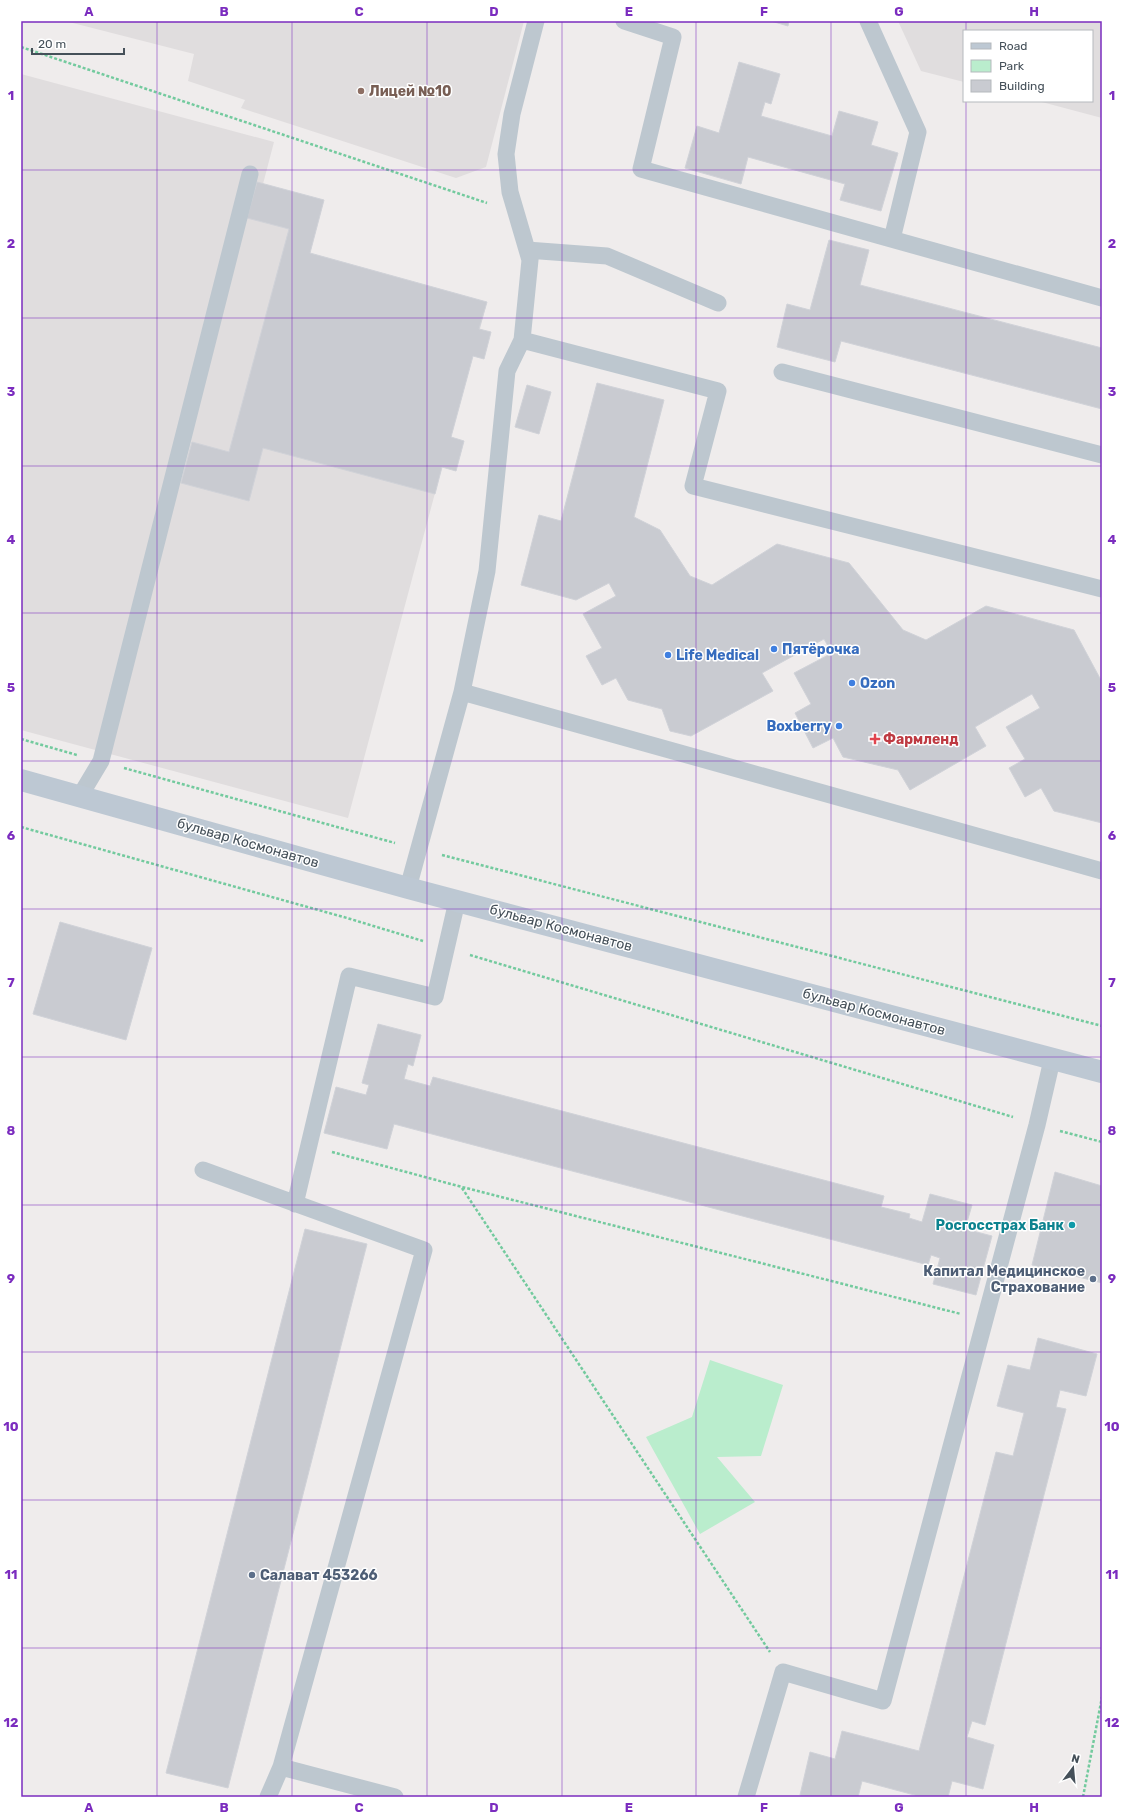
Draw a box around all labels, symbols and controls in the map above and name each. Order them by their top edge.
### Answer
text: A [84,4,94,19]
text: B [219,4,229,19]
text: C [354,4,364,19]
text: D [489,4,499,19]
text: E [625,4,633,19]
text: F [760,4,768,19]
text: G [894,4,904,19]
text: H [1029,4,1039,19]
scale bar [32,30,124,56]
legend [963,30,1093,102]
text: 20 m [38,37,66,51]
text: Road [999,39,1027,53]
text: Park [999,59,1025,73]
text: Building [999,79,1045,93]
place label: Лицей №10 [369,83,452,100]
marker: Лицей №10 [356,86,366,96]
text: 1 [8,88,14,103]
text: 1 [1109,88,1115,103]
text: 2 [7,236,15,251]
text: 2 [1108,236,1116,251]
text: 3 [7,384,16,399]
text: 3 [1108,384,1117,399]
text: 4 [7,532,16,547]
text: 4 [1108,532,1117,547]
place label: Пятёрочка [782,641,859,658]
marker: Пятёрочка [769,644,779,654]
place label: Life Medical [676,647,759,664]
marker: Life Medical [663,650,673,660]
place label: Ozon [860,675,895,692]
marker: Ozon [847,678,857,688]
text: 5 [7,680,15,695]
text: 5 [1108,680,1116,695]
place label: Boxberry [766,718,832,735]
marker: Boxberry [834,721,844,731]
place label: Фармленд [883,731,958,748]
marker: Фармленд [870,734,880,744]
street label: бульвар Космонавтов [175,815,321,871]
text: 6 [7,828,16,843]
text: 6 [1108,828,1117,843]
street label: бульвар Космонавтов [488,901,634,955]
text: 7 [7,975,15,990]
text: 7 [1108,975,1116,990]
street label: бульвар Космонавтов [801,985,947,1039]
text: 8 [7,1123,16,1138]
text: 8 [1108,1123,1117,1138]
place label: Росгосстрах Банк [935,1217,1065,1234]
marker: Росгосстрах Банк [1067,1220,1077,1230]
place label: Капитал Медицинское Страхование [923,1263,1085,1296]
text: 9 [7,1271,15,1286]
text: 9 [1108,1271,1116,1286]
marker: Капитал Медицинское Страхование [1088,1274,1098,1284]
text: 10 [3,1419,19,1434]
text: 10 [1104,1419,1120,1434]
text: 11 [5,1567,17,1582]
place label: Салават 453266 [260,1567,378,1584]
text: 11 [1106,1567,1118,1582]
marker: Салават 453266 [247,1570,257,1580]
text: 12 [4,1715,18,1730]
text: 12 [1105,1715,1119,1730]
north arrow [1053,1748,1093,1788]
text: N [1070,1752,1081,1766]
text: A [84,1800,94,1815]
text: B [219,1800,229,1815]
text: C [354,1800,364,1815]
text: D [489,1800,499,1815]
text: E [625,1800,633,1815]
text: F [760,1800,768,1815]
text: G [894,1800,904,1815]
text: H [1029,1800,1039,1815]

